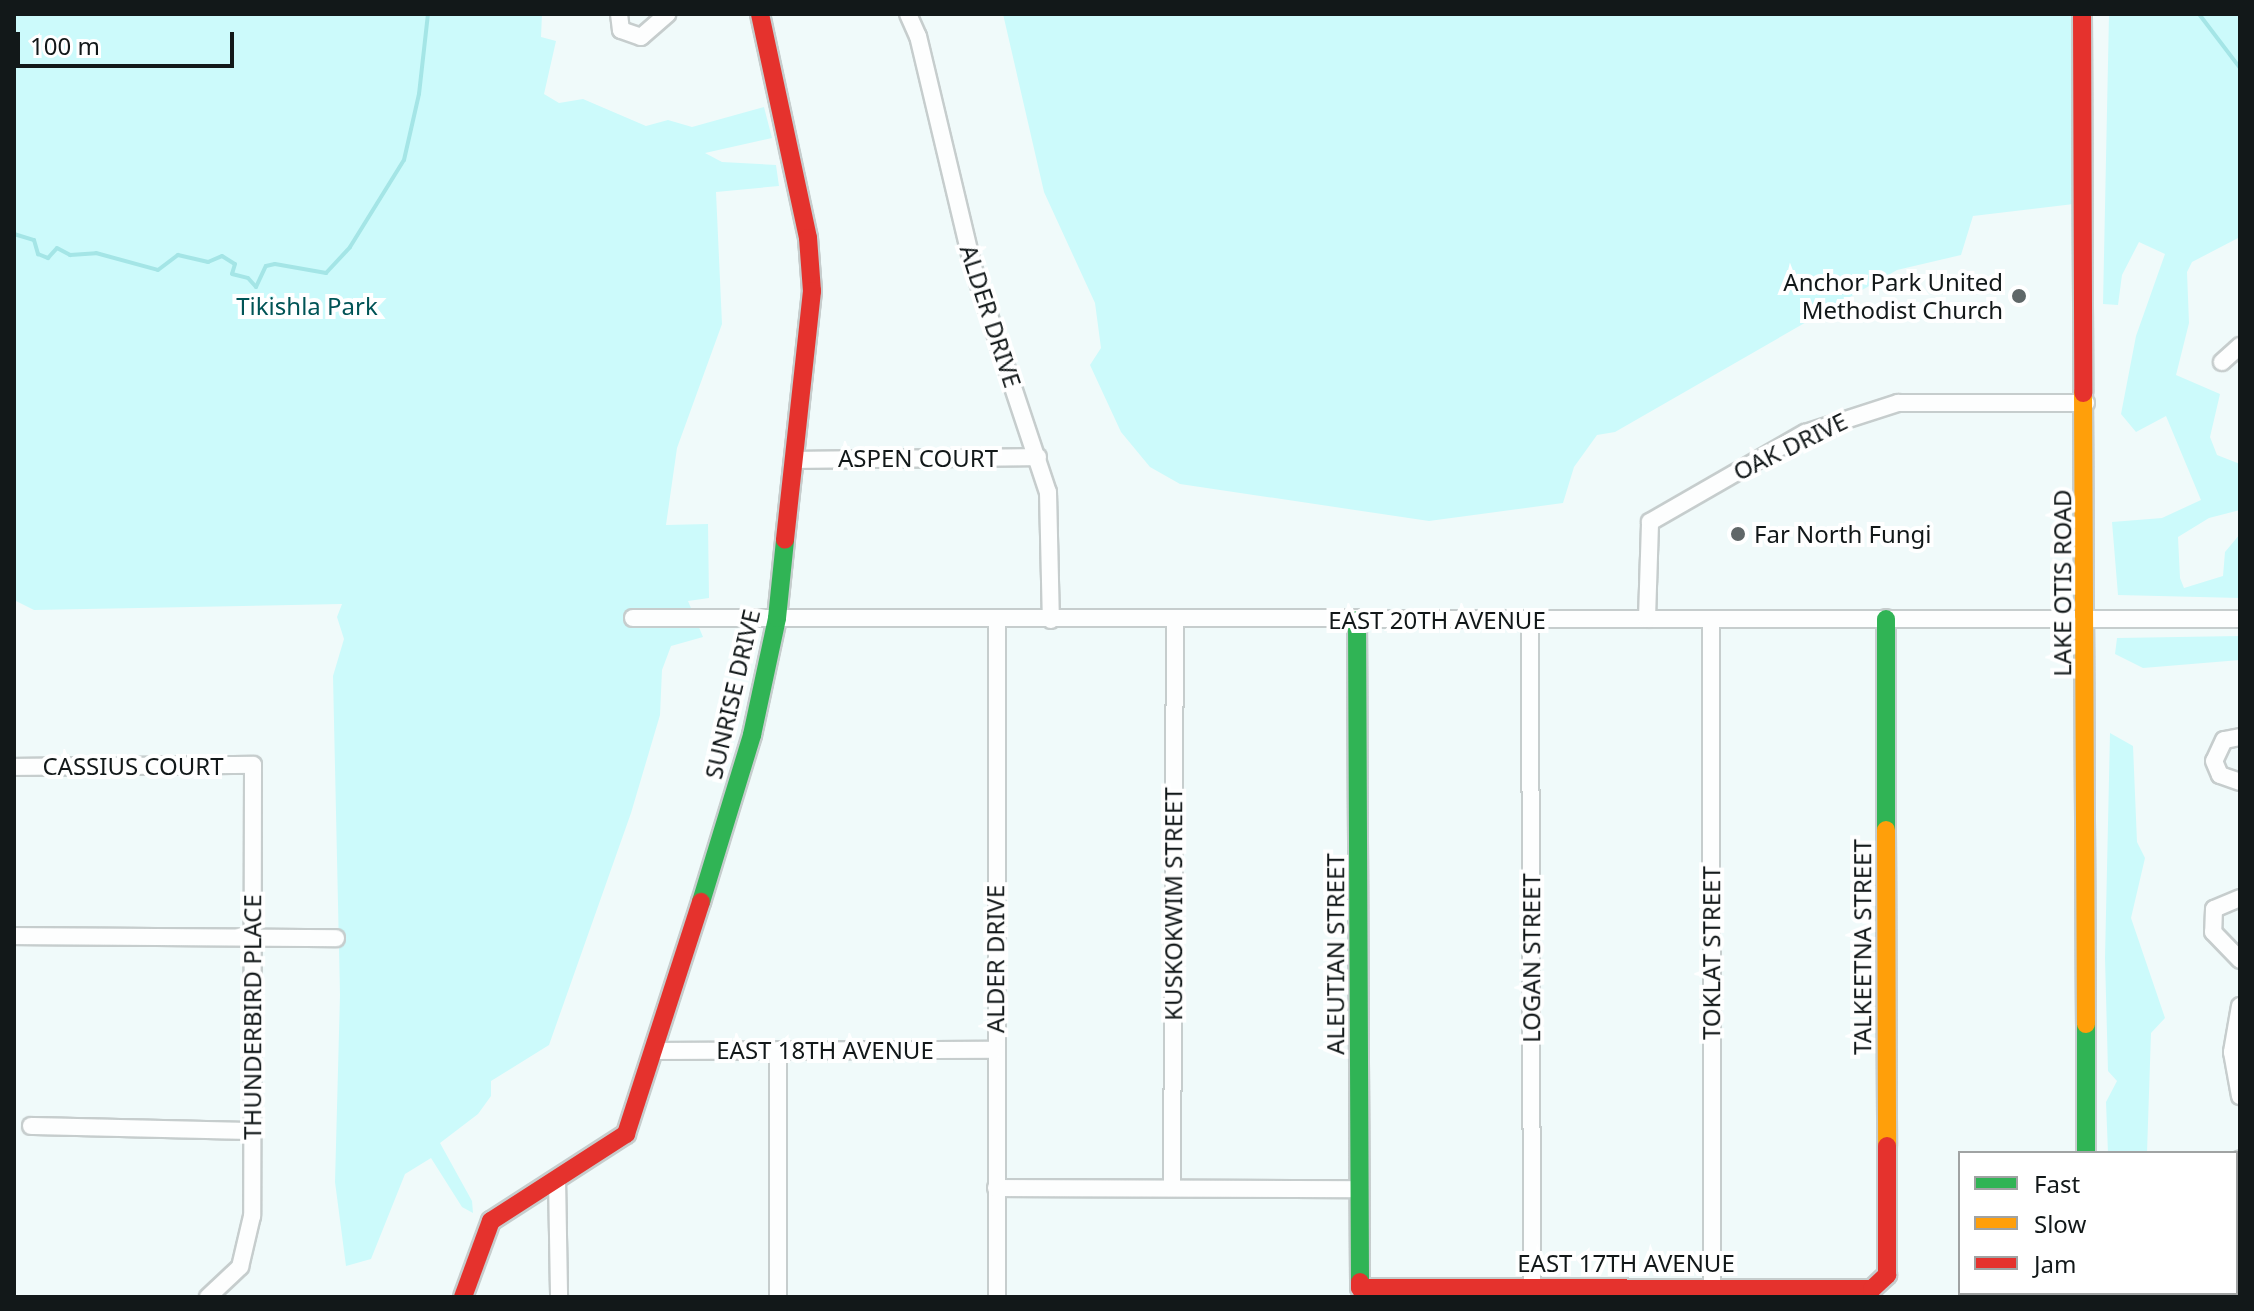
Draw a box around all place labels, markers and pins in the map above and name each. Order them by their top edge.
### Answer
place label: Anchor Park United Methodist Church [1783,268,2003,324]
marker: Anchor Park United Methodist Church [2010,287,2028,305]
place label: Far North Fungi [1754,520,1932,548]
marker: Far North Fungi [1729,525,1747,543]

